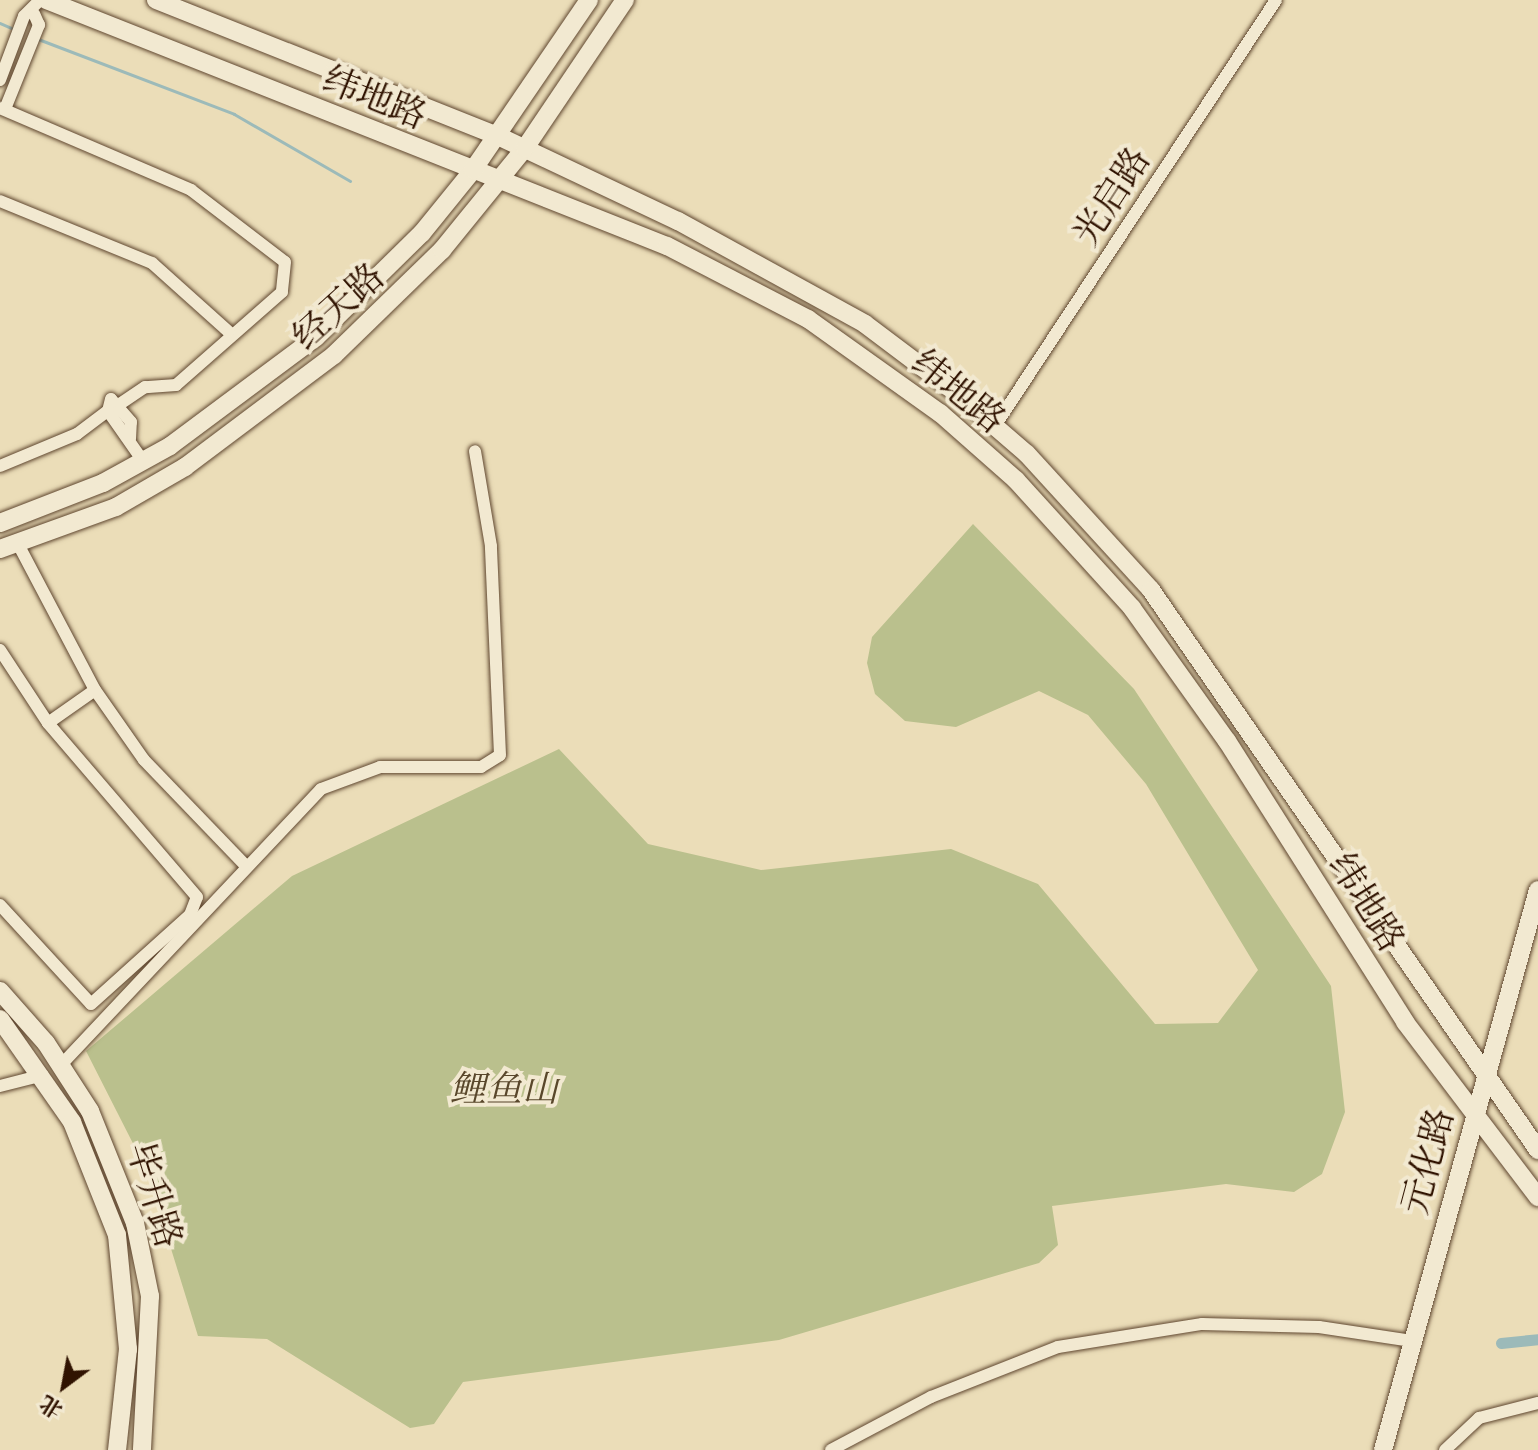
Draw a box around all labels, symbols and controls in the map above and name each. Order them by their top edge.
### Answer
street label: 纬地路 [317,57,433,137]
street label: 光启路 [1063,139,1159,253]
street label: 经天路 [283,254,393,358]
street label: 纬地路 [903,340,1015,442]
street label: 纬地路 [1320,845,1414,959]
park label: 鲤鱼山 [450,1067,558,1111]
street label: 元化路 [1392,1103,1462,1219]
street label: 毕升路 [119,1137,191,1253]
north arrow [24,1346,104,1426]
text: 北 [34,1389,68,1425]

